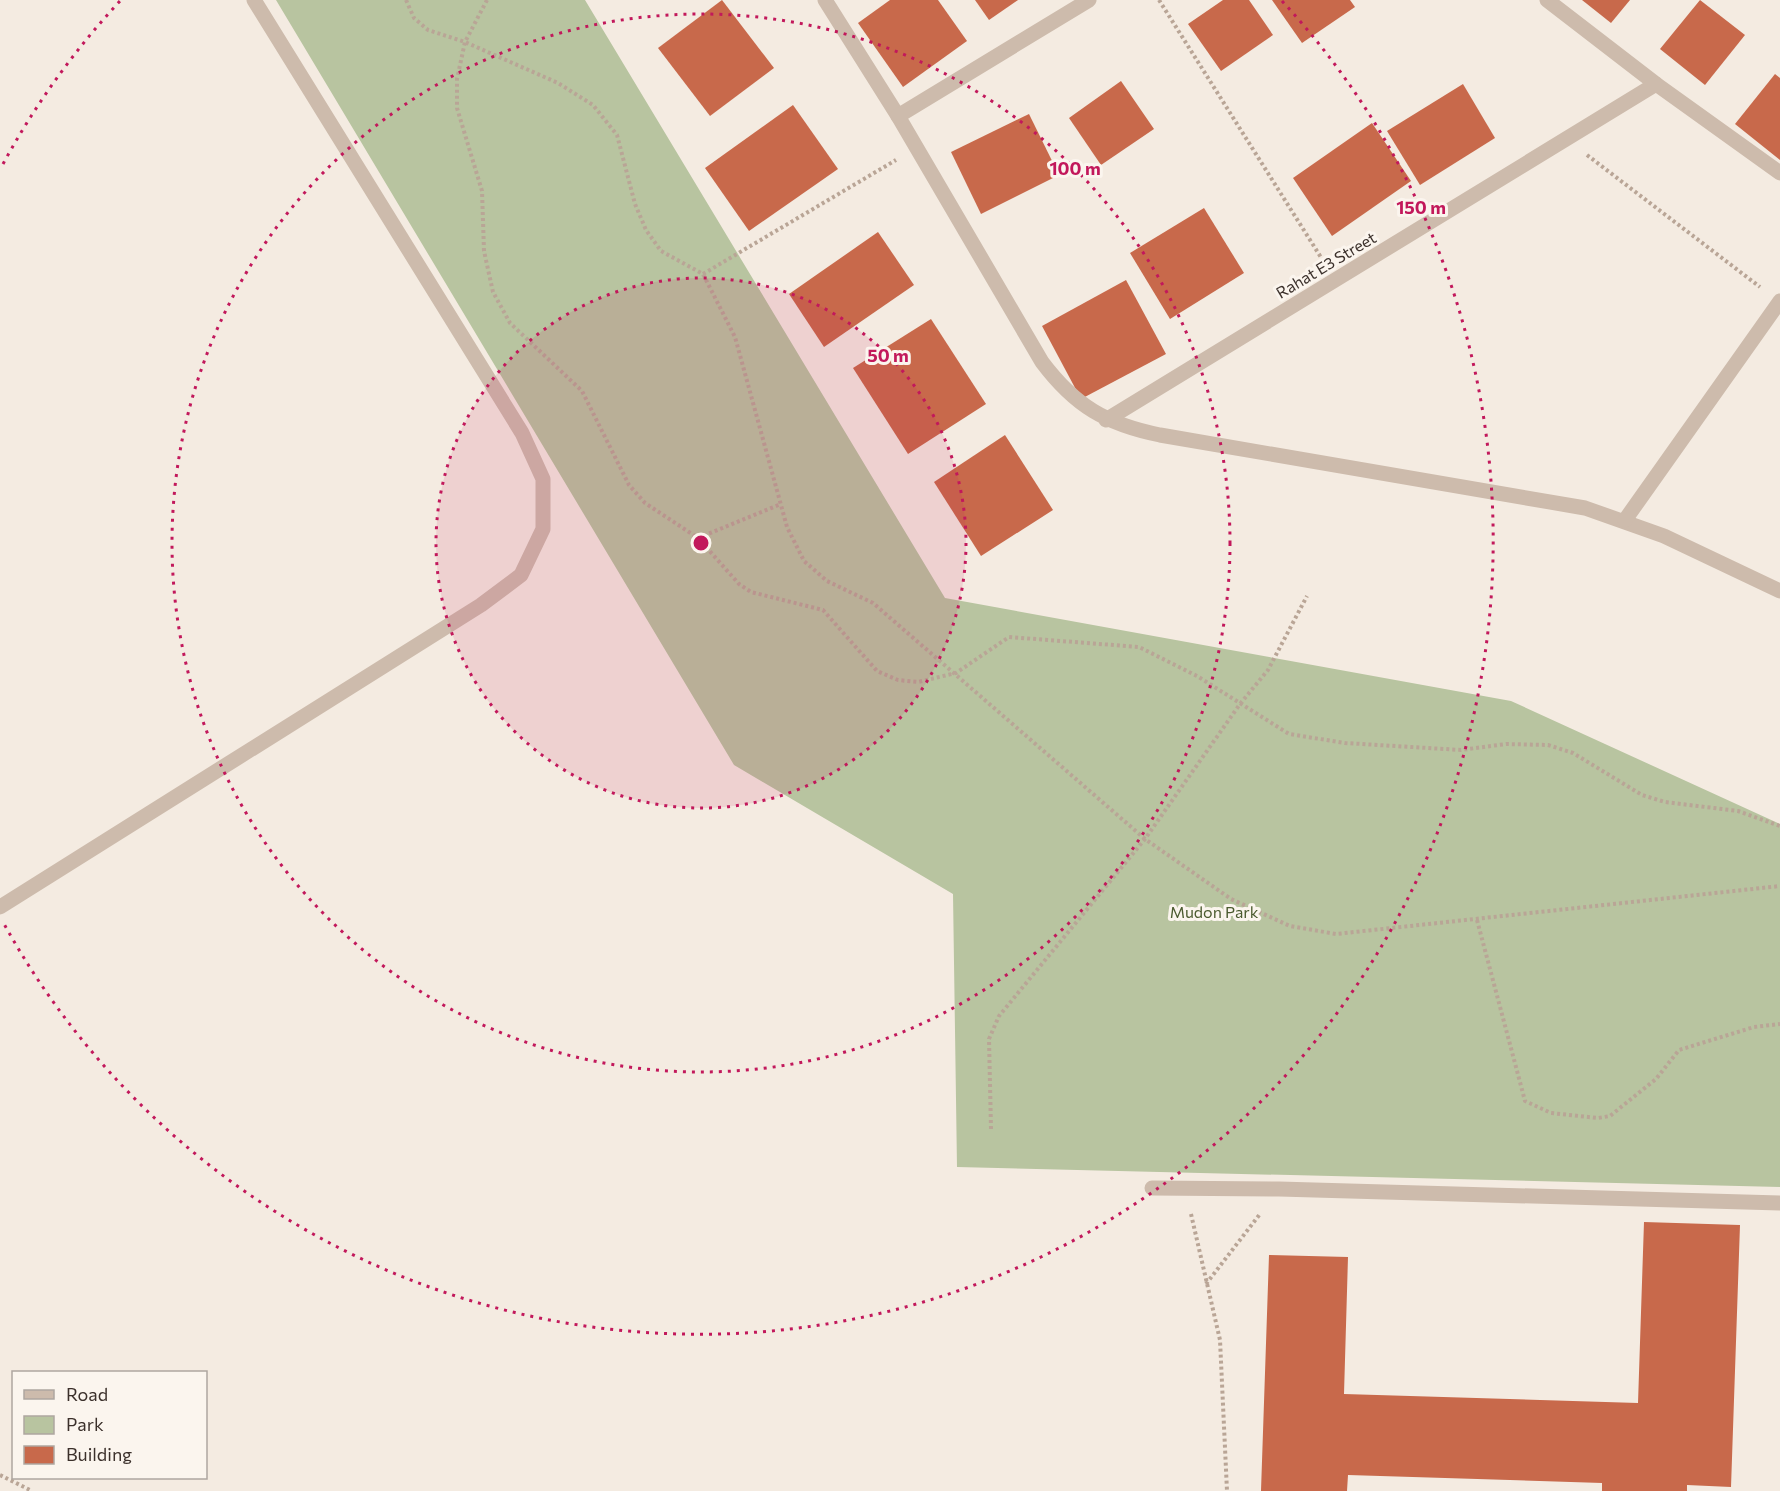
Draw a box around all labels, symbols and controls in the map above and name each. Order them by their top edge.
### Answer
text: 100 m [1049,157,1101,179]
text: 150 m [1396,196,1446,218]
street label: Rahat E3 Street [1272,227,1379,302]
text: 50 m [867,344,909,366]
centre of rings [691,533,711,553]
park label: Mudon Park [1170,902,1259,921]
legend [12,1371,207,1479]
text: Road [66,1383,108,1405]
text: Park [66,1413,104,1435]
text: Building [66,1443,132,1465]

